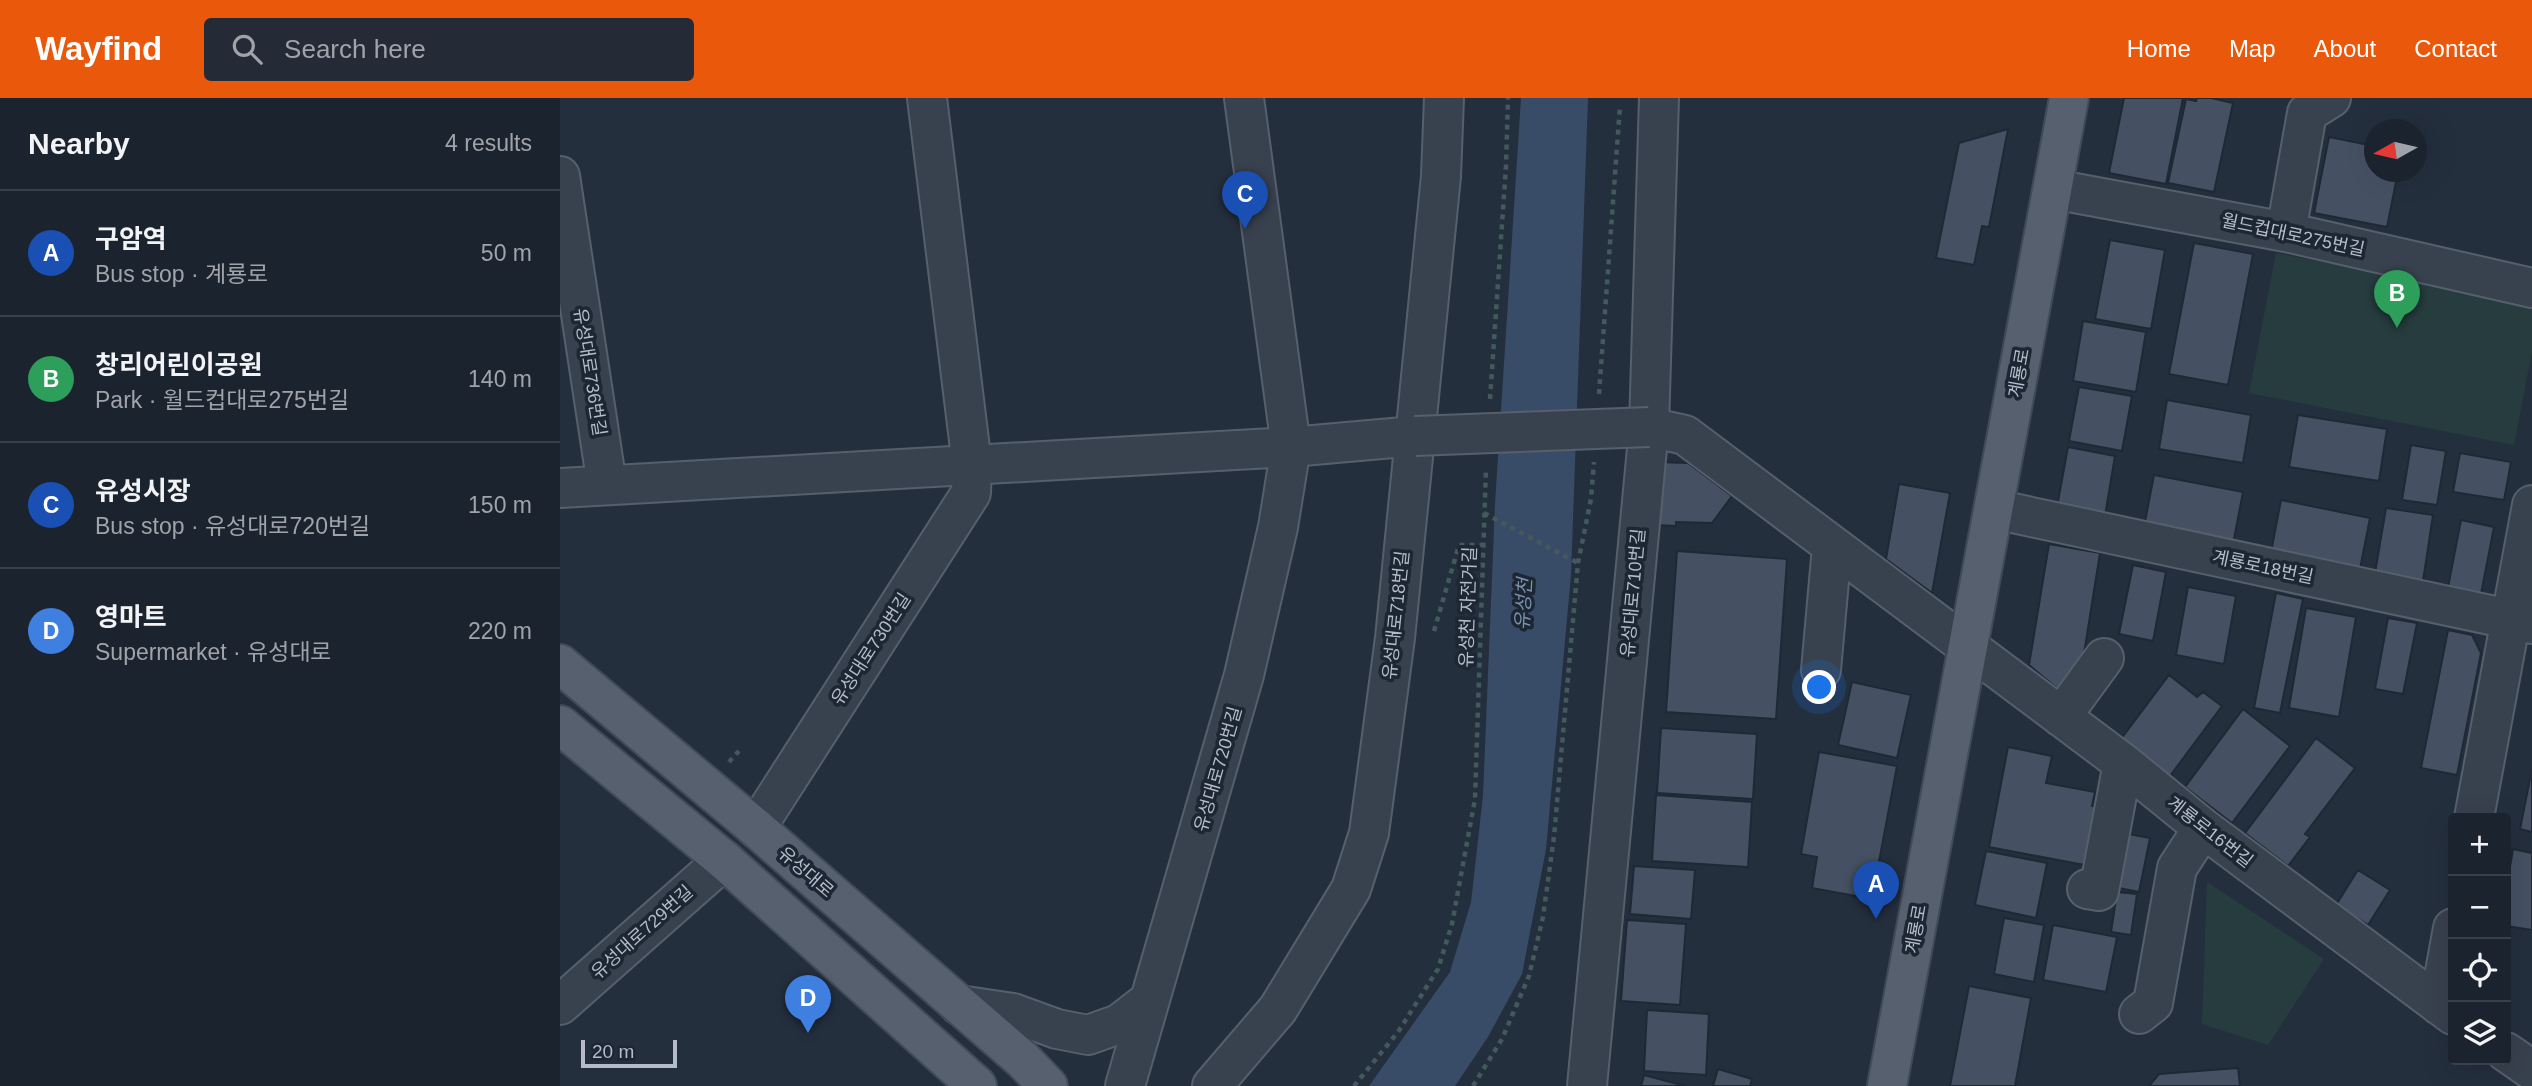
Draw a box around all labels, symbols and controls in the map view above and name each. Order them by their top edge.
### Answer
search box [204,18,694,81]
text: Wayfind [35,30,162,67]
icon: search [228,30,266,68]
text: Search here [284,34,426,64]
text: Home [2127,35,2191,62]
text: Map [2229,35,2276,62]
text: About [2314,35,2376,62]
text: Contact [2414,35,2497,62]
north arrow [2364,119,2427,182]
text: Nearby [28,127,130,160]
text: 4 results [445,130,532,156]
pin: C [1222,171,1268,229]
street label: 월드컵대로275번길 [2220,210,2366,260]
text: 구암역 [95,224,167,254]
text: A [43,240,59,266]
text: 50 m [481,240,532,266]
text: Bus stop · 계룡로 [95,261,268,287]
pin: B [2374,270,2420,328]
street label: 유성대로736번길 [570,307,610,437]
street label: 계룡로 [2005,347,2033,399]
text: 창리어린이공원 [95,350,262,380]
text: B [43,366,59,392]
text: 140 m [468,366,532,392]
text: Park · 월드컵대로275번길 [95,387,349,413]
text: 유성시장 [95,476,191,506]
text: C [43,492,59,518]
text: 150 m [468,492,532,518]
text: Bus stop · 유성대로720번길 [95,513,370,539]
street label: 유성대로710번길 [1617,528,1649,658]
street label: 유성천 자전거길 [1456,546,1480,668]
street label: 계룡로18번길 [2211,547,2315,587]
street label: 유성대로718번길 [1379,550,1413,680]
water label: 유성천 [1512,576,1535,631]
street label: 유성대로730번길 [827,589,915,709]
text: 영마트 [95,602,167,632]
text: D [43,618,59,644]
text: 220 m [468,618,532,644]
text: Supermarket · 유성대로 [95,639,332,665]
your location [1802,670,1836,704]
street label: 유성대로720번길 [1191,704,1245,834]
street label: 계룡로16번길 [2163,792,2257,872]
map controls [2448,813,2511,1065]
button: + [2448,813,2511,876]
street label: 유성대로 [774,843,838,901]
pin: A [1853,861,1899,919]
button: − [2448,876,2511,939]
street label: 유성대로729번길 [587,881,697,983]
street label: 계룡로 [1902,903,1930,955]
button: locate [2448,939,2511,1002]
pin: D [785,975,831,1033]
button: layers [2448,1002,2511,1065]
scale bar [581,1037,677,1069]
text: 20 m [592,1041,634,1062]

